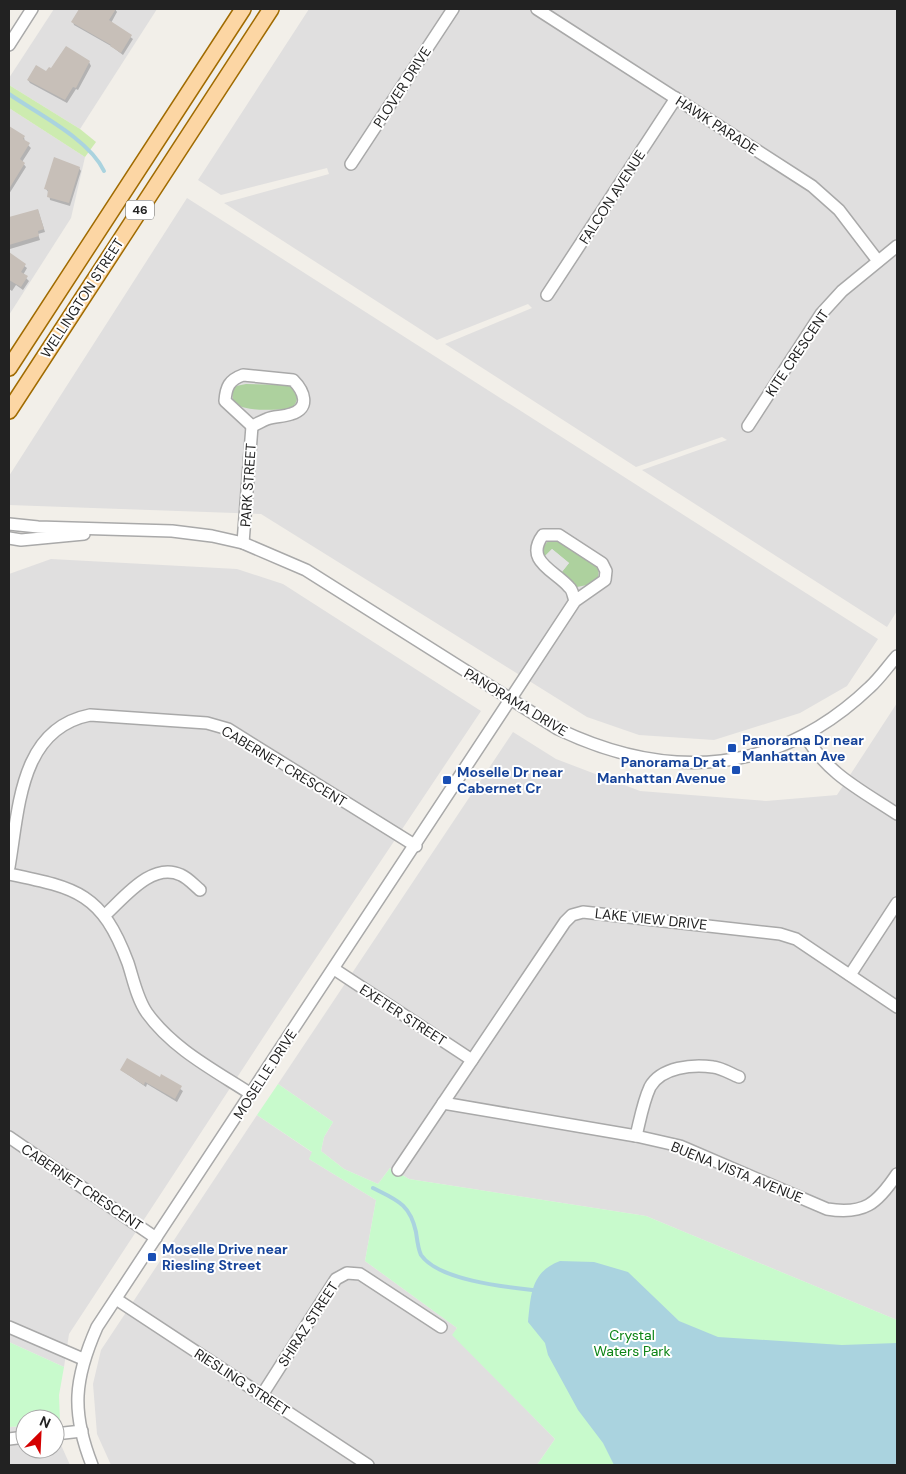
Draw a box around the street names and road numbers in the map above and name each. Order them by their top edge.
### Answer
street label: PLOVER DRIVE [369,43,435,131]
street label: HAWK PARADE [672,92,762,158]
street label: FALCON AVENUE [575,147,649,247]
road number: 46 [126,200,154,220]
street label: WELLINGTON STREET [37,235,128,361]
street label: KITE CRESCENT [761,306,833,400]
street label: PARK STREET [236,442,260,528]
street label: PANORAMA DRIVE [461,664,571,740]
street label: CABERNET CRESCENT [218,722,350,811]
street label: LAKE VIEW DRIVE [594,904,708,934]
street label: EXETER STREET [356,980,450,1050]
street label: MOSELLE DRIVE [229,1026,301,1122]
street label: BUENA VISTA AVENUE [669,1137,806,1207]
street label: CABERNET CRESCENT [18,1140,146,1234]
street label: SHIRAZ STREET [274,1278,342,1370]
street label: RIESLING STREET [191,1344,293,1420]

